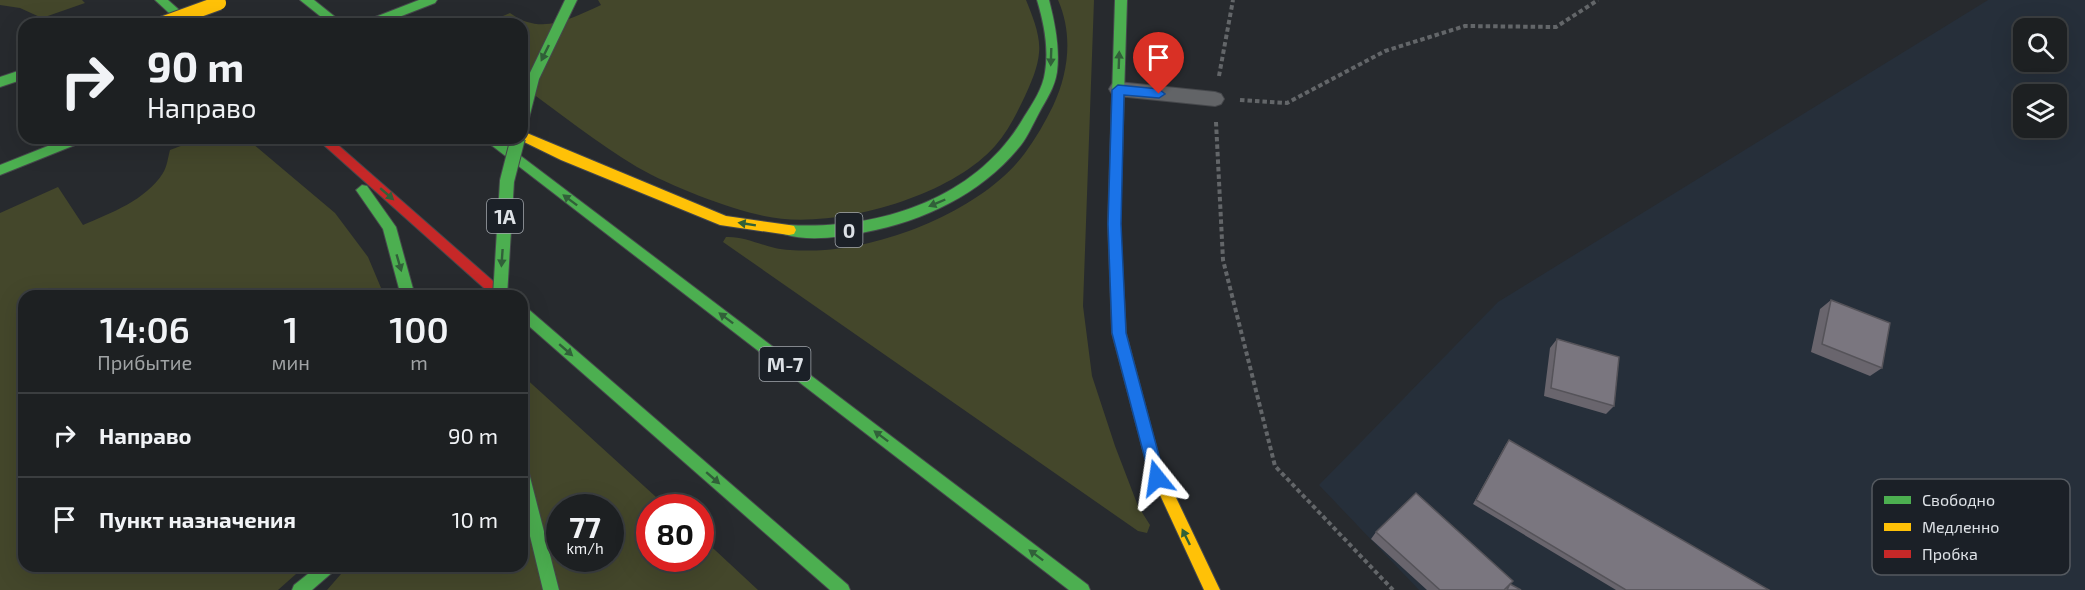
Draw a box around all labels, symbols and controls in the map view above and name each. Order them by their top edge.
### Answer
map controls [2013,18,2067,138]
button: search [2013,18,2067,72]
pin [1133,32,1184,94]
text: 90 m [147,40,244,90]
icon: arrive [1142,41,1175,74]
icon: right [48,42,126,120]
one-way arrow [541,44,550,61]
one-way arrow [1047,47,1056,66]
one-way arrow [1114,51,1124,70]
button: layers [2013,84,2067,138]
text: Направо [147,91,256,123]
one-way arrow [379,188,395,201]
one-way arrow [563,195,578,207]
one-way arrow [927,198,945,208]
road number: 1A [487,199,523,233]
road number: 0 [836,213,862,247]
one-way arrow [737,220,756,229]
one-way arrow [497,249,507,268]
one-way arrow [395,254,404,272]
text: 14:06 [100,307,190,350]
text: 1 [283,307,298,350]
text: 100 [389,307,449,350]
one-way arrow [718,313,733,325]
one-way arrow [558,343,573,356]
road number: М-7 [760,347,810,381]
text: Прибытие [97,350,192,374]
text: мин [272,350,310,374]
text: m [410,350,428,374]
icon: right [48,419,81,452]
text: Направо [99,422,192,448]
text: 90 m [448,422,498,448]
one-way arrow [873,431,888,443]
position arrow [1125,446,1189,510]
one-way arrow [705,471,720,484]
legend [1872,479,2070,575]
text: Свободно [1922,490,1995,509]
speed limit sign: 80 [636,494,714,572]
icon: arrive [48,503,81,536]
text: Пункт назначения [99,506,296,532]
text: 10 m [452,506,498,532]
text: 77 [569,508,601,544]
text: Медленно [1922,517,1999,536]
one-way arrow [1181,529,1191,546]
text: km/h [566,539,604,557]
text: Пробка [1922,544,1978,563]
one-way arrow [1028,548,1044,561]

